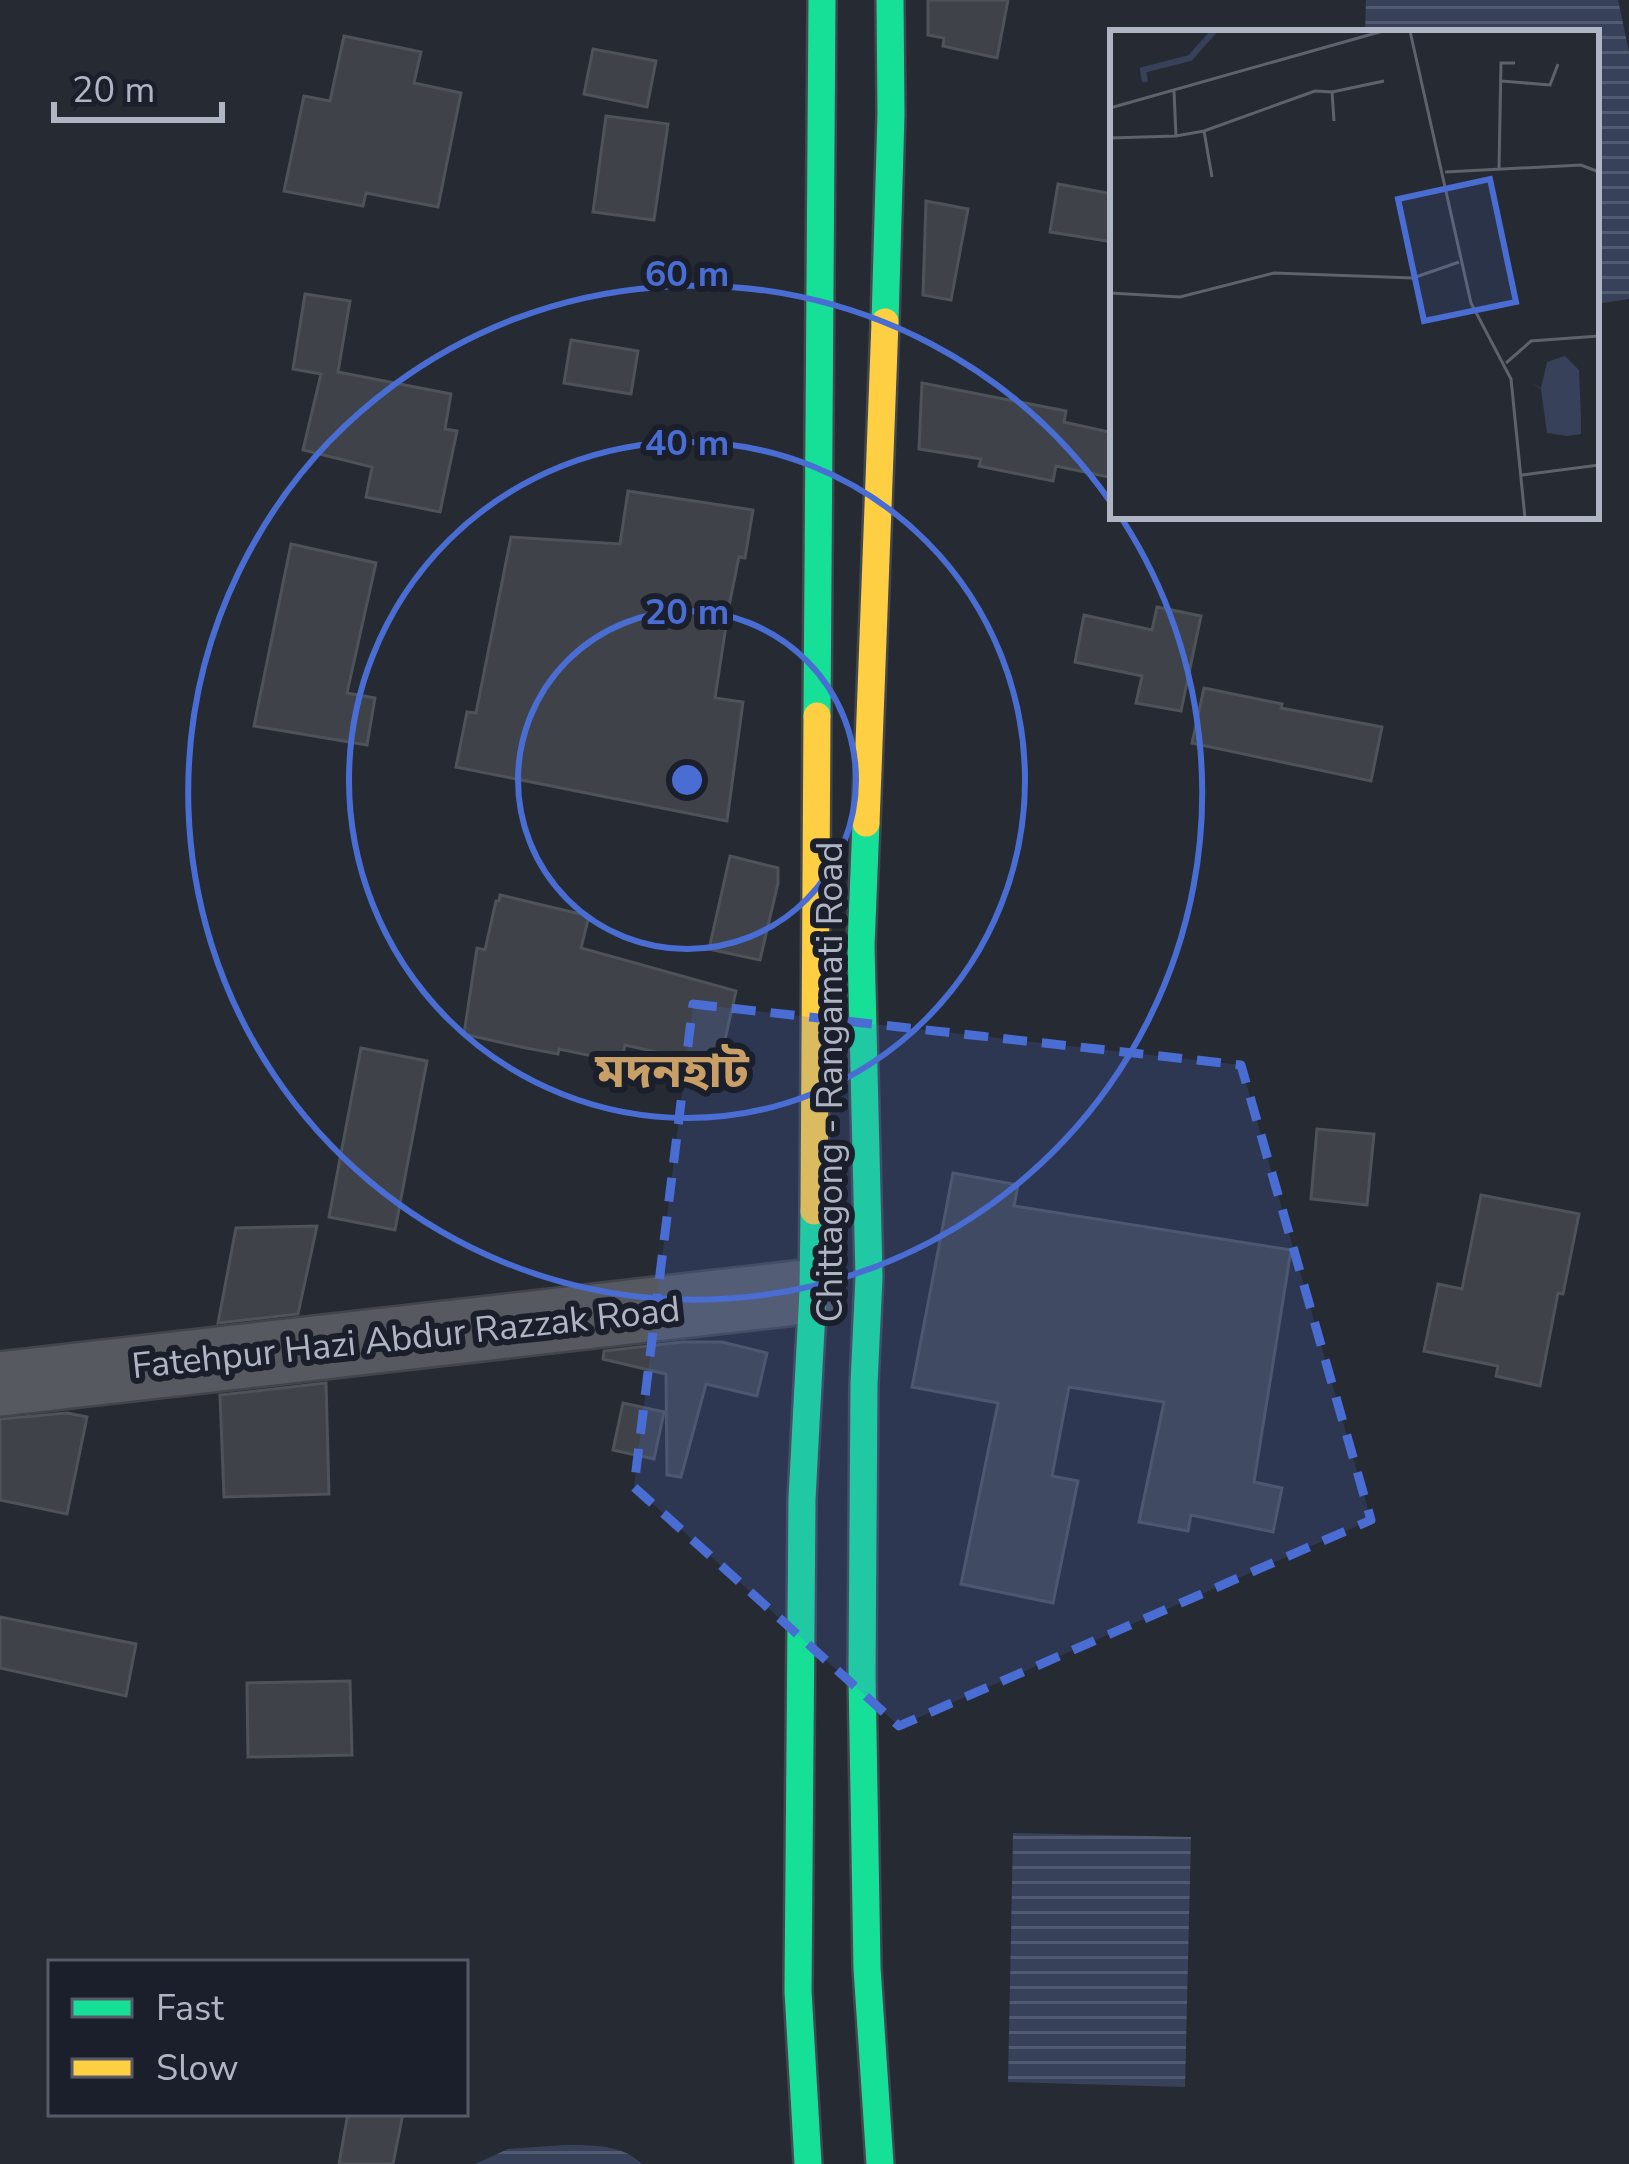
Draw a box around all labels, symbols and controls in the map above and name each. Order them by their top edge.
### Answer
inset map [1110,30,1599,519]
scale bar [54,48,222,122]
text: 20 m [72,66,155,115]
text: 60 m [645,250,729,299]
text: 40 m [645,419,729,468]
text: 20 m [645,588,729,637]
centre of rings [666,759,708,801]
street label: Chittagong - Rangamati Road [806,842,855,1322]
district label: মদনহাট [594,1038,750,1104]
street label: Fatehpur Hazi Abdur Razzak Road [129,1285,683,1391]
legend [48,1960,468,2116]
text: Fast [156,1984,224,2033]
text: Slow [156,2044,239,2093]

